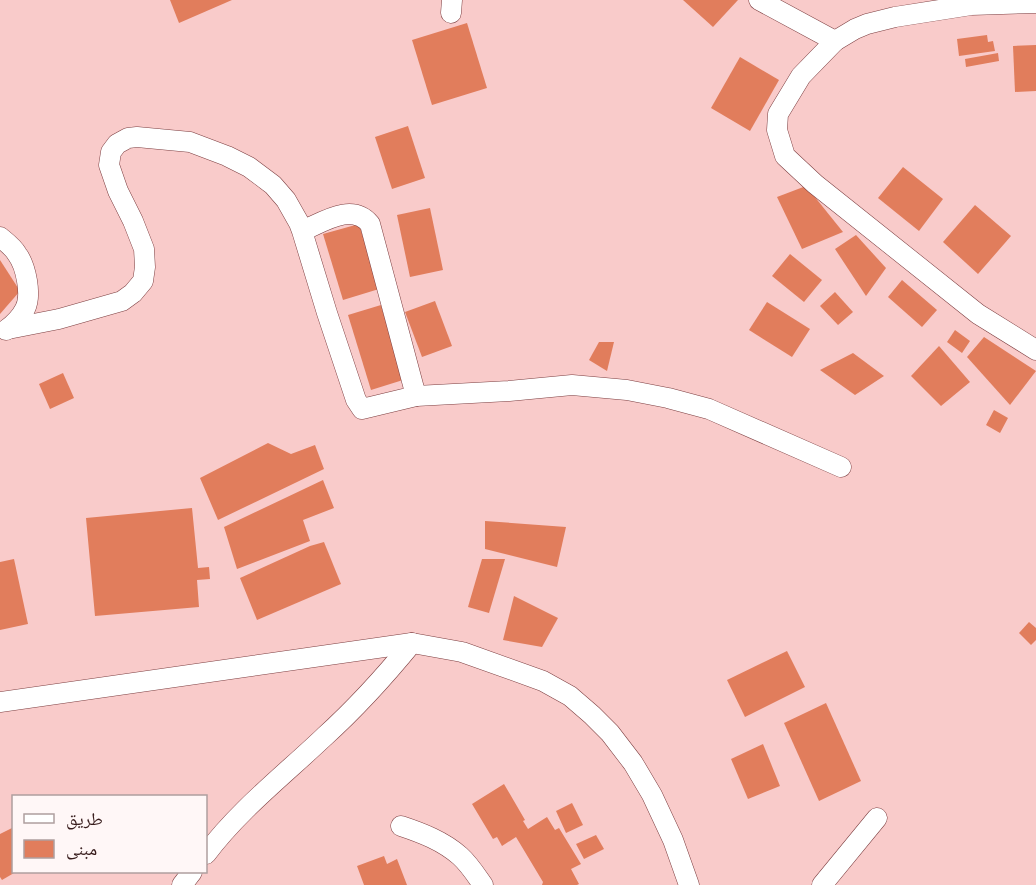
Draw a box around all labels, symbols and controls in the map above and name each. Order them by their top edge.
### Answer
legend [12,795,207,873]
text: طريق [66,808,103,830]
text: مبنى [66,838,97,860]

